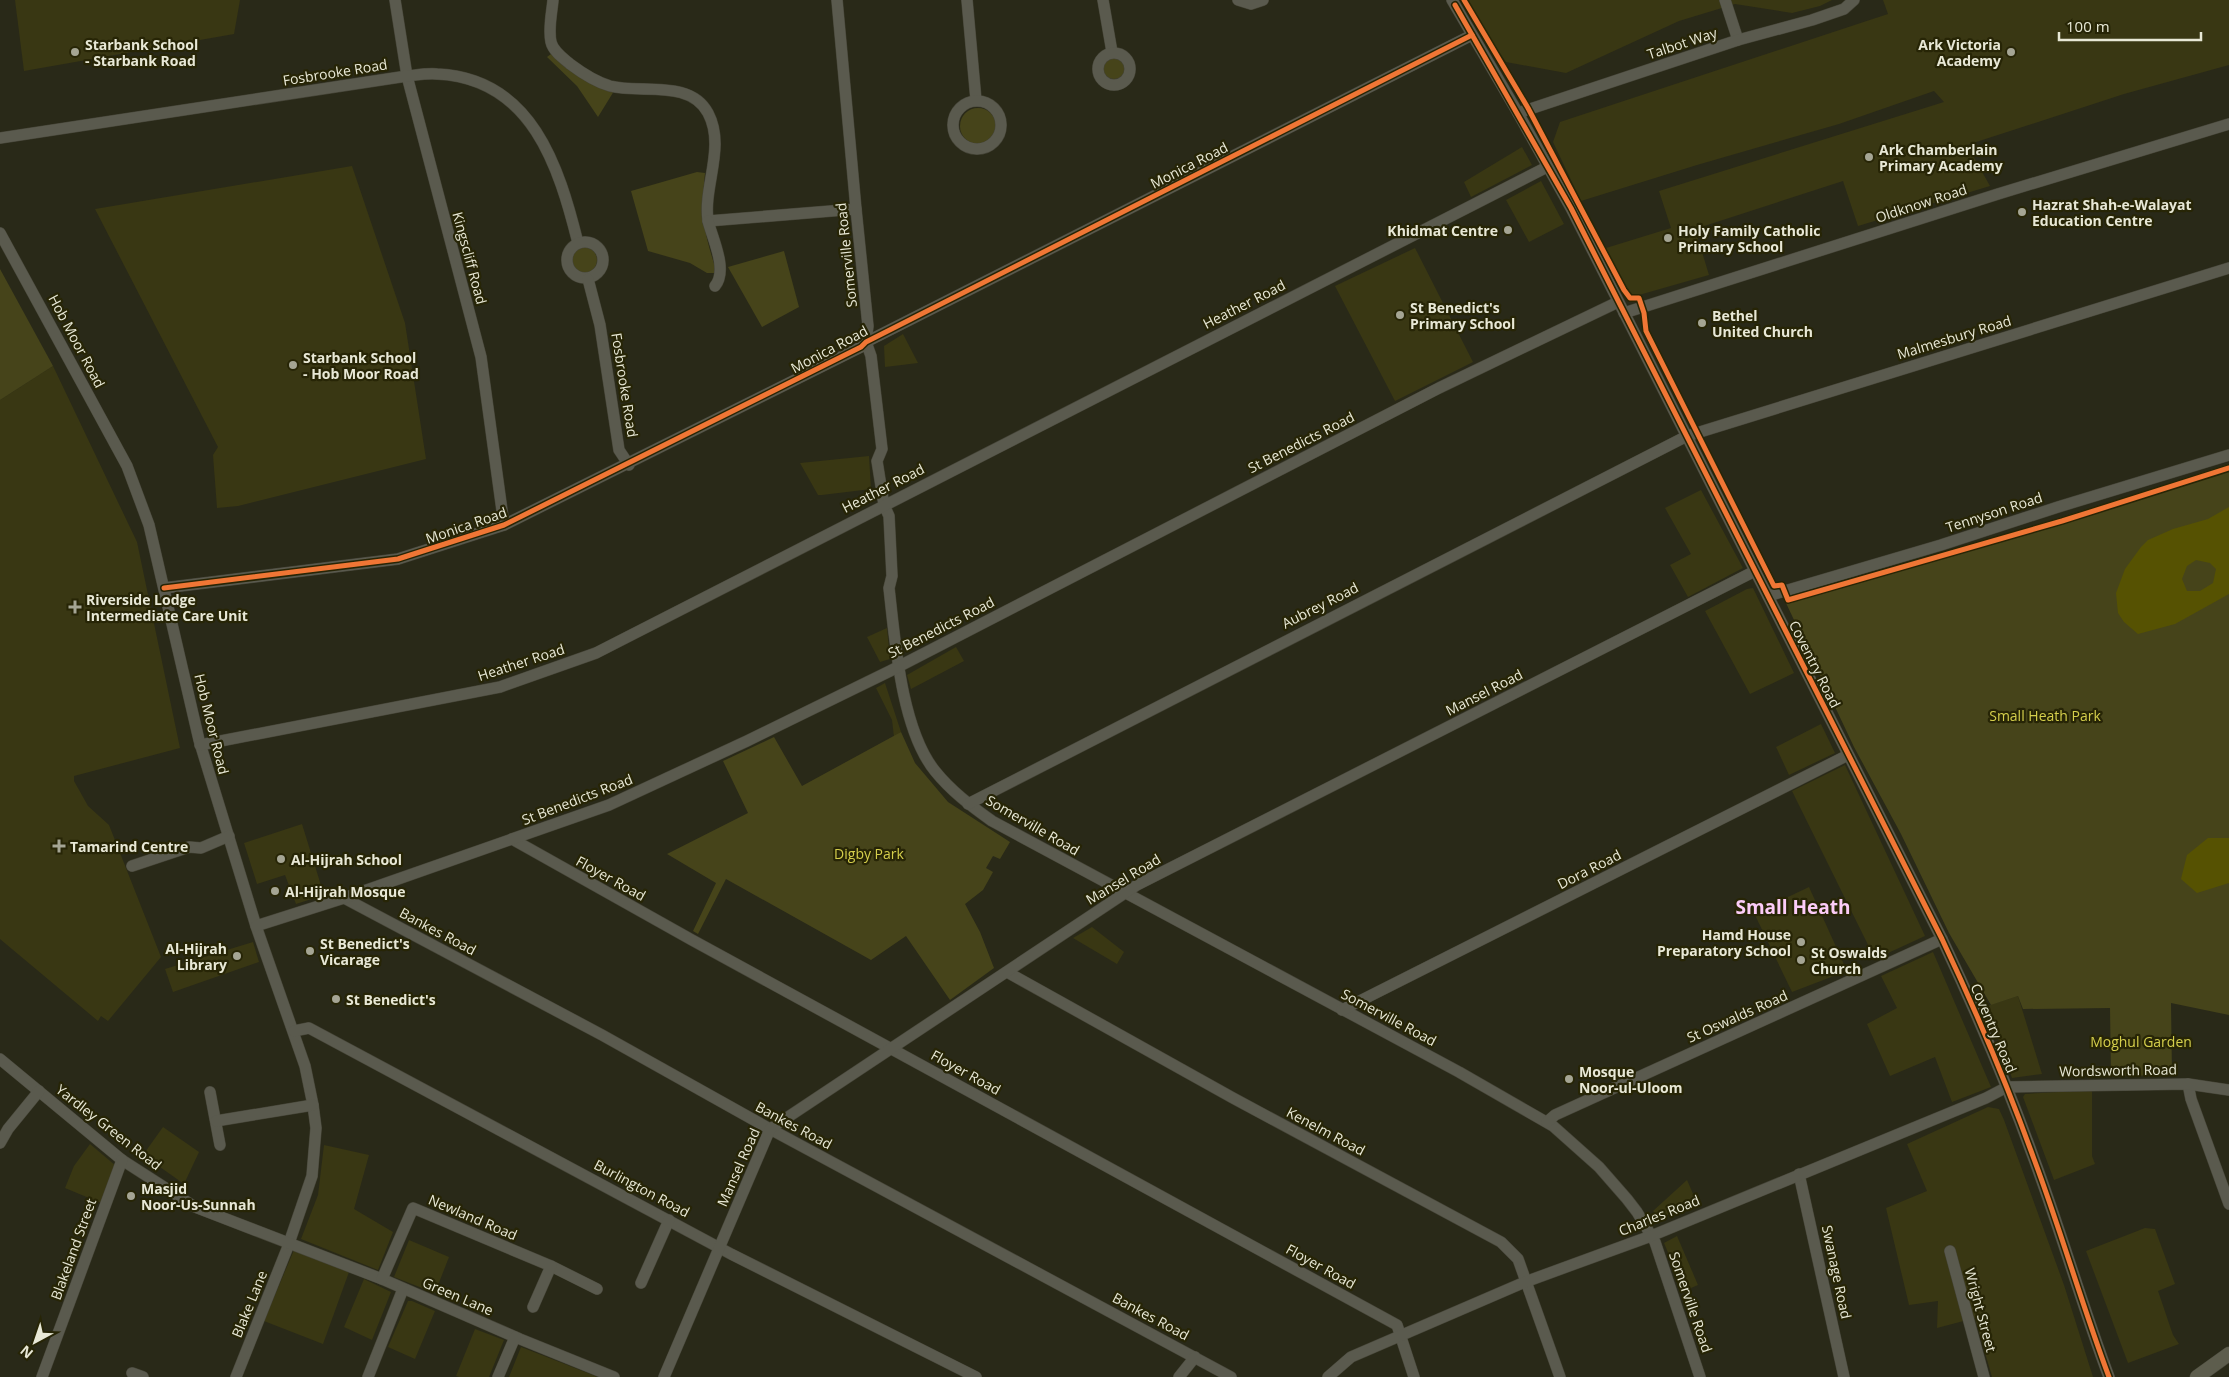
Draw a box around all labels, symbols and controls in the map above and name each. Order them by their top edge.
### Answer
scale bar [2059,10,2202,42]
text: 100 m [2066,16,2110,36]
street label: Talbot Way [1645,22,1720,63]
place label: Starbank School - Starbank Road [85,35,198,70]
place label: Ark Victoria Academy [1918,35,2001,70]
marker: Starbank School - Starbank Road [69,46,81,58]
marker: Ark Victoria Academy [2005,46,2017,58]
street label: Fosbrooke Road [281,54,389,90]
street label: Monica Road [1147,137,1231,193]
place label: Ark Chamberlain Primary Academy [1879,140,2003,175]
marker: Ark Chamberlain Primary Academy [1863,151,1875,163]
street label: Oldknow Road [1873,179,1969,227]
place label: Hazrat Shah-e-Walayat Education Centre [2032,195,2192,230]
street label: Somerville Road [831,202,861,308]
marker: Hazrat Shah-e-Walayat Education Centre [2016,206,2028,218]
street label: Kingscliff Road [449,210,491,306]
place label: Khidmat Centre [1387,221,1498,240]
place label: Holy Family Catholic Primary School [1678,221,1820,256]
marker: Khidmat Centre [1502,224,1514,236]
marker: Holy Family Catholic Primary School [1662,232,1674,244]
street label: Heather Road [1200,275,1288,333]
street label: Hob Moor Road [44,291,110,391]
place label: St Benedict's Primary School [1410,298,1515,333]
place label: Bethel United Church [1712,306,1813,341]
marker: St Benedict's Primary School [1394,309,1406,321]
street label: Malmesbury Road [1895,311,2013,363]
marker: Bethel United Church [1696,317,1708,329]
street label: Monica Road [787,321,871,377]
street label: Fosbrooke Road [607,331,643,439]
place label: Starbank School - Hob Moor Road [303,348,419,383]
marker: Starbank School - Hob Moor Road [287,359,299,371]
street label: St Benedicts Road [1244,407,1358,477]
street label: Heather Road [839,459,927,517]
street label: Tennyson Road [1943,487,2045,537]
street label: Monica Road [423,502,509,548]
street label: Aubrey Road [1278,578,1362,632]
place label: Riverside Lodge Intermediate Care Unit [86,590,248,625]
street label: St Benedicts Road [884,592,998,662]
marker: Riverside Lodge Intermediate Care Unit [68,600,82,614]
street label: Coventry Road [1785,617,1845,711]
street label: Heather Road [475,639,567,685]
street label: Mansel Road [1442,664,1526,720]
street label: Hob Moor Road [190,672,234,776]
park label: Small Heath Park [1989,706,2101,725]
street label: St Benedicts Road [519,769,635,829]
street label: Somerville Road [983,790,1083,860]
place label: Tamarind Centre [70,837,188,856]
marker: Tamarind Centre [52,839,66,853]
park label: Digby Park [834,844,905,863]
street label: Dora Road [1554,845,1624,893]
street label: Mansel Road [1082,849,1164,909]
place label: Al-Hijrah School [291,850,402,869]
street label: Floyer Road [573,851,649,905]
marker: Al-Hijrah School [275,853,287,865]
place label: Al-Hijrah Mosque [285,882,406,901]
marker: Al-Hijrah Mosque [269,885,281,897]
district label: Small Heath [1735,894,1851,920]
street label: Bankes Road [396,903,480,959]
place label: Hamd House Preparatory School [1657,925,1791,960]
place label: St Benedict's Vicarage [320,934,410,969]
marker: Hamd House Preparatory School [1795,936,1807,948]
place label: Al-Hijrah Library [165,939,227,974]
place label: St Oswalds Church [1811,943,1887,978]
marker: St Benedict's Vicarage [304,945,316,957]
marker: Al-Hijrah Library [231,950,243,962]
marker: St Oswalds Church [1795,954,1807,966]
street label: Coventry Road [1967,980,2021,1076]
street label: Somerville Road [1338,984,1440,1050]
street label: St Oswalds Road [1684,985,1790,1047]
place label: St Benedict's [346,990,436,1009]
marker: St Benedict's [330,993,342,1005]
park label: Moghul Garden [2090,1032,2192,1051]
street label: Floyer Road [928,1045,1004,1099]
street label: Wordsworth Road [2059,1059,2177,1081]
place label: Mosque Noor-ul-Uloom [1579,1062,1683,1097]
marker: Mosque Noor-ul-Uloom [1563,1073,1575,1085]
street label: Yardley Green Road [52,1080,166,1174]
street label: Bankes Road [752,1097,836,1153]
street label: Kenelm Road [1283,1102,1369,1160]
street label: Mansel Road [712,1125,764,1209]
street label: Burlington Road [591,1155,693,1221]
place label: Masjid Noor-Us-Sunnah [141,1179,256,1214]
marker: Masjid Noor-Us-Sunnah [125,1190,137,1202]
street label: Newland Road [426,1190,520,1244]
street label: Charles Road [1616,1190,1702,1240]
street label: Blakeland Street [46,1196,100,1302]
street label: Swanage Road [1818,1223,1856,1321]
street label: Floyer Road [1283,1239,1359,1293]
street label: Somerville Road [1665,1249,1717,1355]
street label: Wright Street [1961,1266,2001,1354]
street label: Blake Lane [227,1268,271,1340]
street label: Green Lane [420,1273,497,1320]
street label: Bankes Road [1109,1288,1193,1344]
north arrow [10,1317,60,1367]
text: N [16,1341,37,1363]

